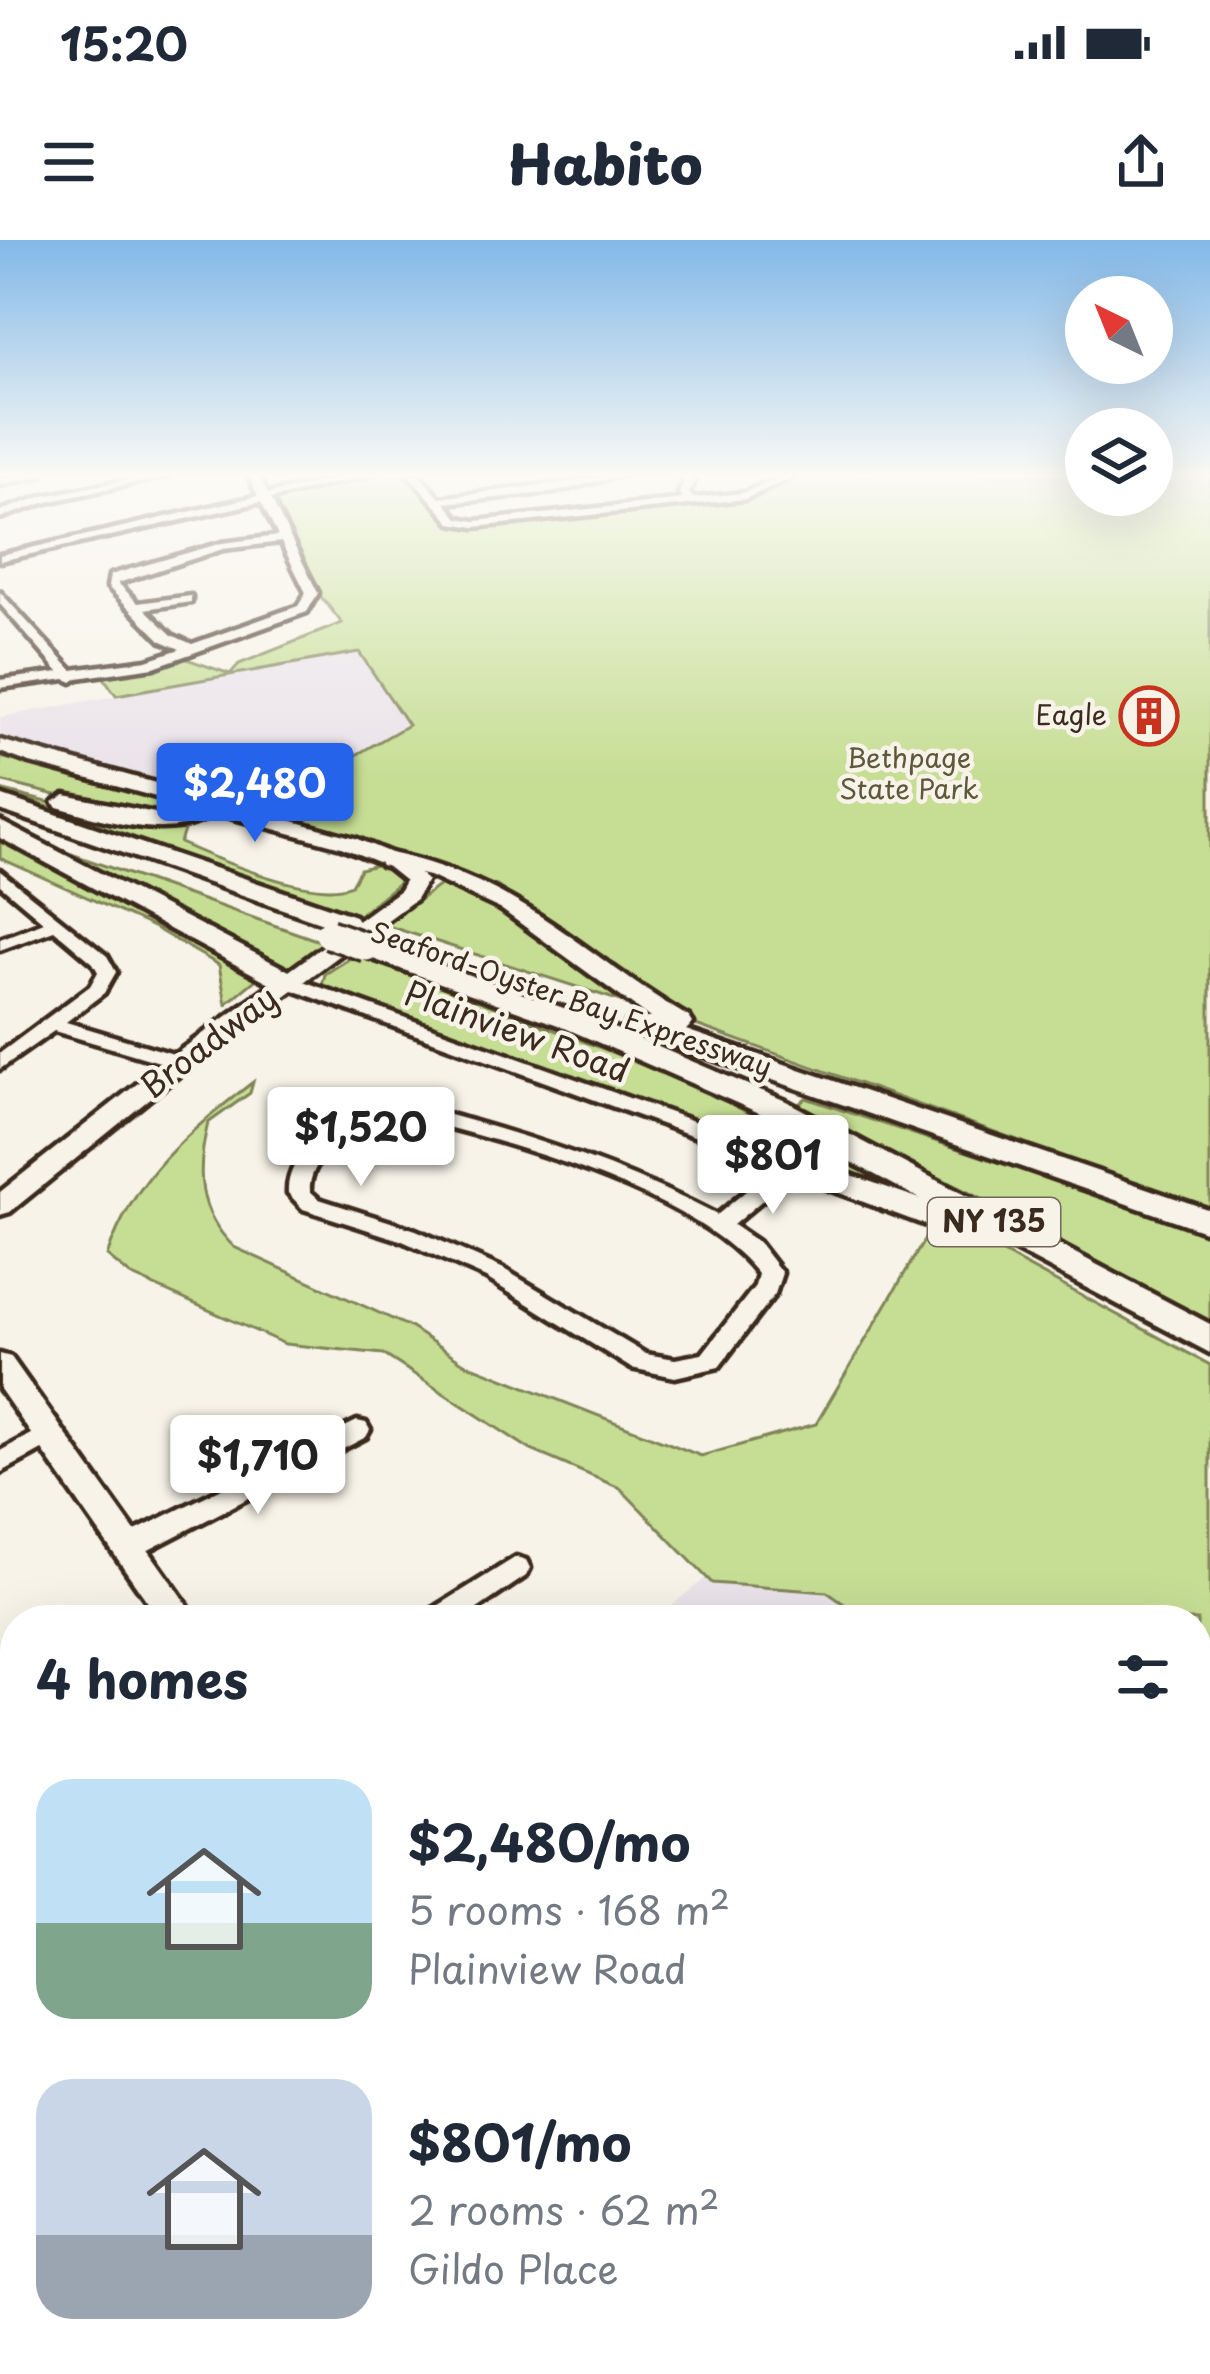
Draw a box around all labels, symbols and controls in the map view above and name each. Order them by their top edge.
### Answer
text: 15:20 [60,8,188,76]
text: Habito [508,122,702,203]
icon: menu [36,129,102,195]
icon: share [1108,129,1174,195]
north arrow [1065,276,1173,384]
map controls [1065,276,1173,516]
button: layers [1065,408,1173,516]
building icon: Eagle [1118,685,1180,747]
place label: Eagle [1036,693,1107,734]
park label: Bethpage State Park [839,736,979,808]
pin: $2,480 [157,743,353,845]
text: $2,480 [184,752,326,811]
street label: Seaford-Oyster Bay Expressway [366,910,778,1086]
street label: Plainview Road [398,966,637,1094]
street label: Broadway [128,972,287,1109]
pin: $1,520 [263,1087,459,1189]
text: $1,520 [295,1096,428,1155]
pin: $801 [702,1115,844,1217]
text: $801 [724,1124,822,1183]
road number: NY 135 [928,1198,1060,1246]
pin: $1,710 [160,1415,356,1517]
text: $1,710 [197,1424,319,1483]
text: 4 homes [36,1639,248,1716]
icon: filters [1110,1644,1176,1710]
text: $2,480/mo [408,1802,691,1879]
icon: home [132,1827,276,1971]
text: 5 rooms · 168 m² [408,1879,730,1938]
text: Plainview Road [408,1938,687,1997]
text: $801/mo [408,2102,632,2179]
icon: home [132,2127,276,2271]
text: 2 rooms · 62 m² [408,2179,720,2238]
text: Gildo Place [408,2238,619,2297]

